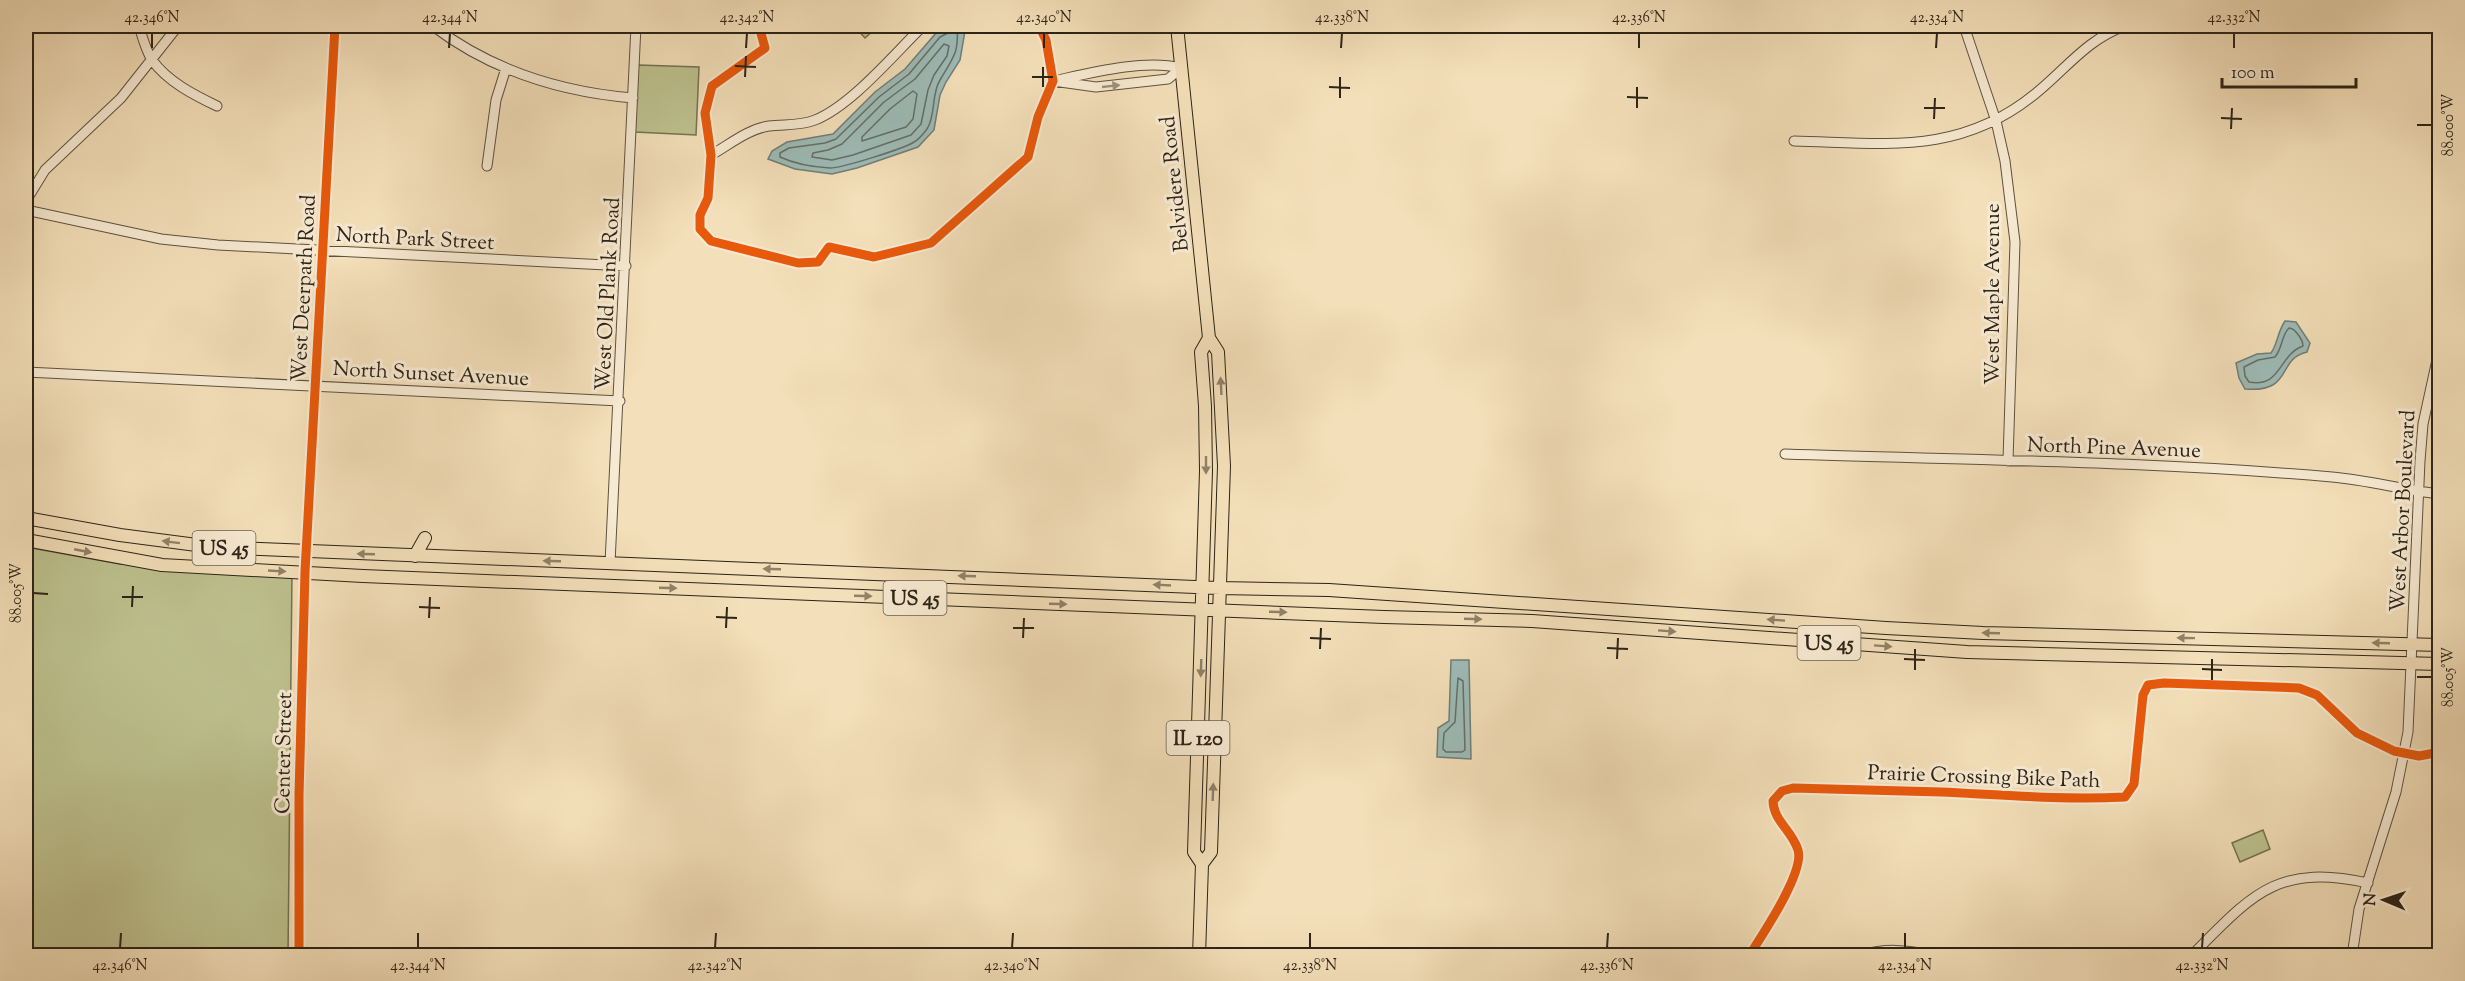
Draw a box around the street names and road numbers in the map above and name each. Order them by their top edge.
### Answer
street label: Belvidere Road [1154,114,1198,253]
street label: West Deerpath Road [285,194,325,382]
street label: West Old Plank Road [589,196,629,392]
street label: West Maple Avenue [1979,203,2009,385]
street label: North Park Street [335,221,495,259]
street label: North Sunset Avenue [332,355,530,395]
street label: West Arbor Boulevard [2384,409,2424,613]
street label: North Pine Avenue [2026,431,2201,467]
road number: US 45 [192,531,256,565]
road number: US 45 [884,581,946,615]
road number: US 45 [1798,626,1860,660]
street label: Center Street [269,692,301,814]
road number: IL 120 [1166,721,1230,755]
street label: Prairie Crossing Bike Path [1867,759,2101,797]

